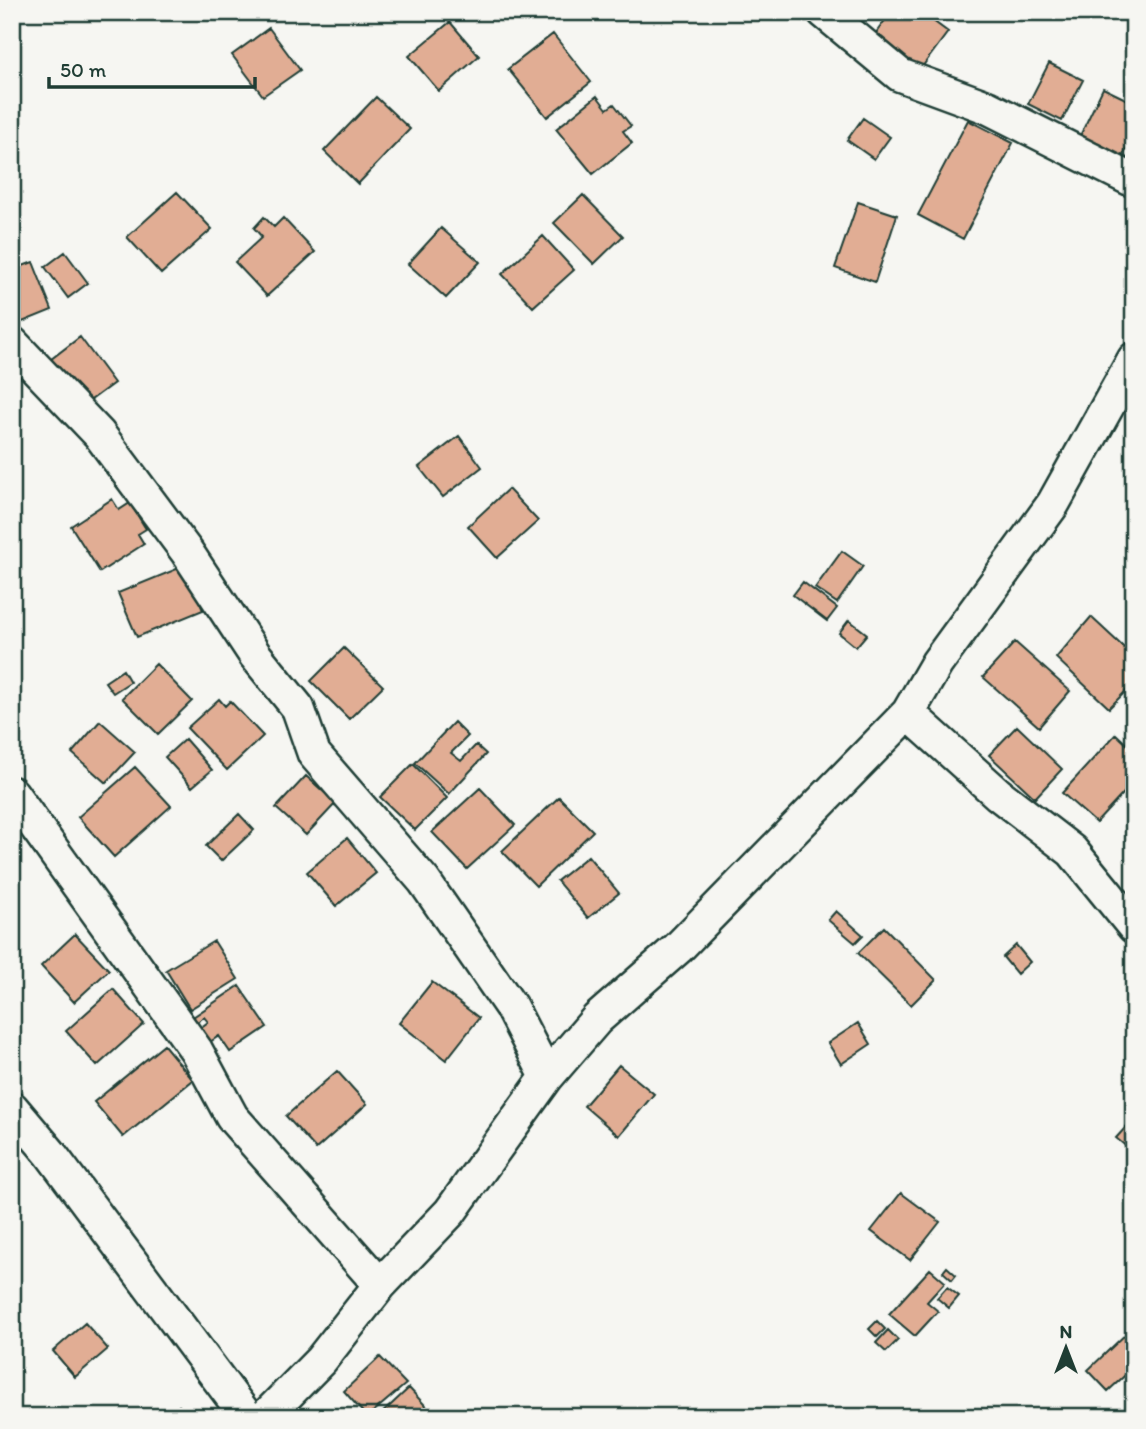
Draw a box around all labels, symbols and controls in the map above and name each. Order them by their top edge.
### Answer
scale bar [49,46,256,90]
text: 50 m [60,57,107,82]
north arrow [1030,1314,1100,1384]
text: N [1060,1320,1072,1343]

